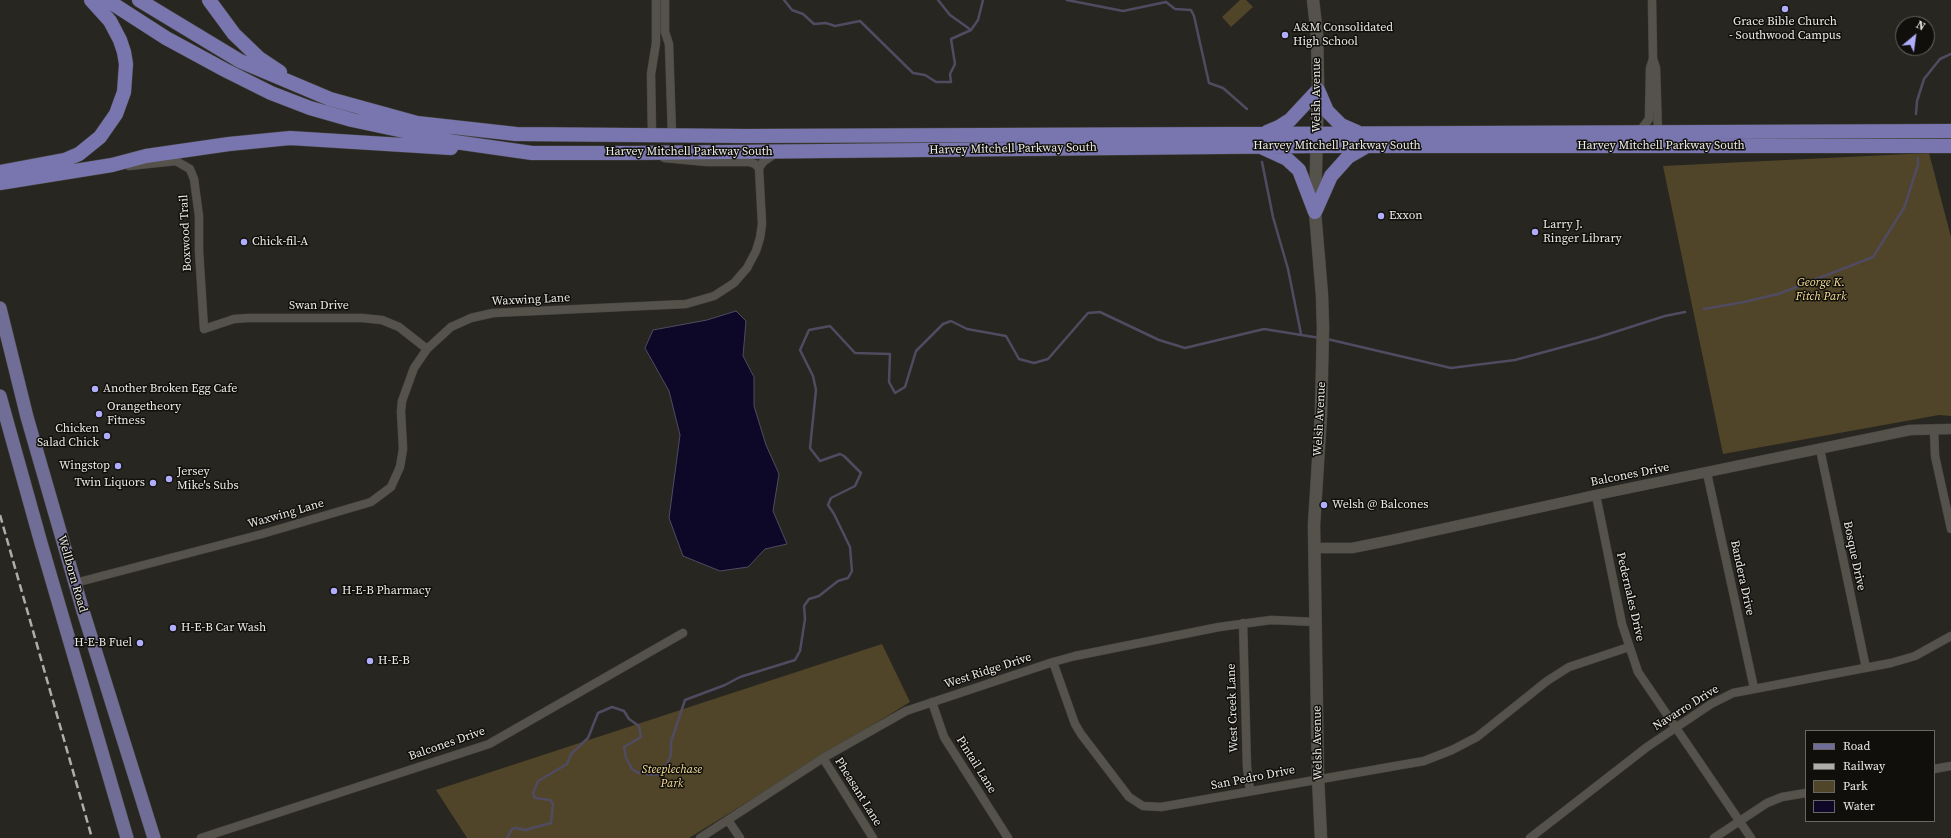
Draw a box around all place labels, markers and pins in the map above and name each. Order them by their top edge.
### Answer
marker: Grace Bible Church - Southwood Campus [1780,4,1790,14]
place label: Grace Bible Church - Southwood Campus [1729,15,1841,43]
place label: A&M Consolidated High School [1293,21,1393,49]
marker: A&M Consolidated High School [1280,30,1290,40]
place label: Exxon [1389,209,1423,223]
marker: Exxon [1376,211,1386,221]
place label: Larry J. Ringer Library [1543,218,1622,246]
marker: Larry J. Ringer Library [1530,227,1540,237]
place label: Chick-fil-A [252,235,308,249]
marker: Chick-fil-A [239,237,249,247]
place label: Another Broken Egg Cafe [103,382,237,396]
marker: Another Broken Egg Cafe [90,384,100,394]
place label: Orangetheory Fitness [107,400,181,428]
marker: Orangetheory Fitness [94,409,104,419]
place label: Chicken Salad Chick [37,422,99,450]
marker: Chicken Salad Chick [102,431,112,441]
place label: Wingstop [59,459,110,473]
marker: Wingstop [113,461,123,471]
place label: Jersey Mike's Subs [177,465,239,493]
marker: Jersey Mike's Subs [164,474,174,484]
place label: Twin Liquors [74,476,145,490]
marker: Twin Liquors [148,478,158,488]
place label: Welsh @ Balcones [1332,498,1428,512]
marker: Welsh @ Balcones [1319,500,1329,510]
place label: H-E-B Pharmacy [342,584,431,598]
marker: H-E-B Pharmacy [329,586,339,596]
place label: H-E-B Car Wash [181,621,266,635]
marker: H-E-B Car Wash [168,623,178,633]
place label: H-E-B Fuel [74,636,132,650]
marker: H-E-B Fuel [135,638,145,648]
place label: H-E-B [378,654,410,668]
marker: H-E-B [365,656,375,666]

